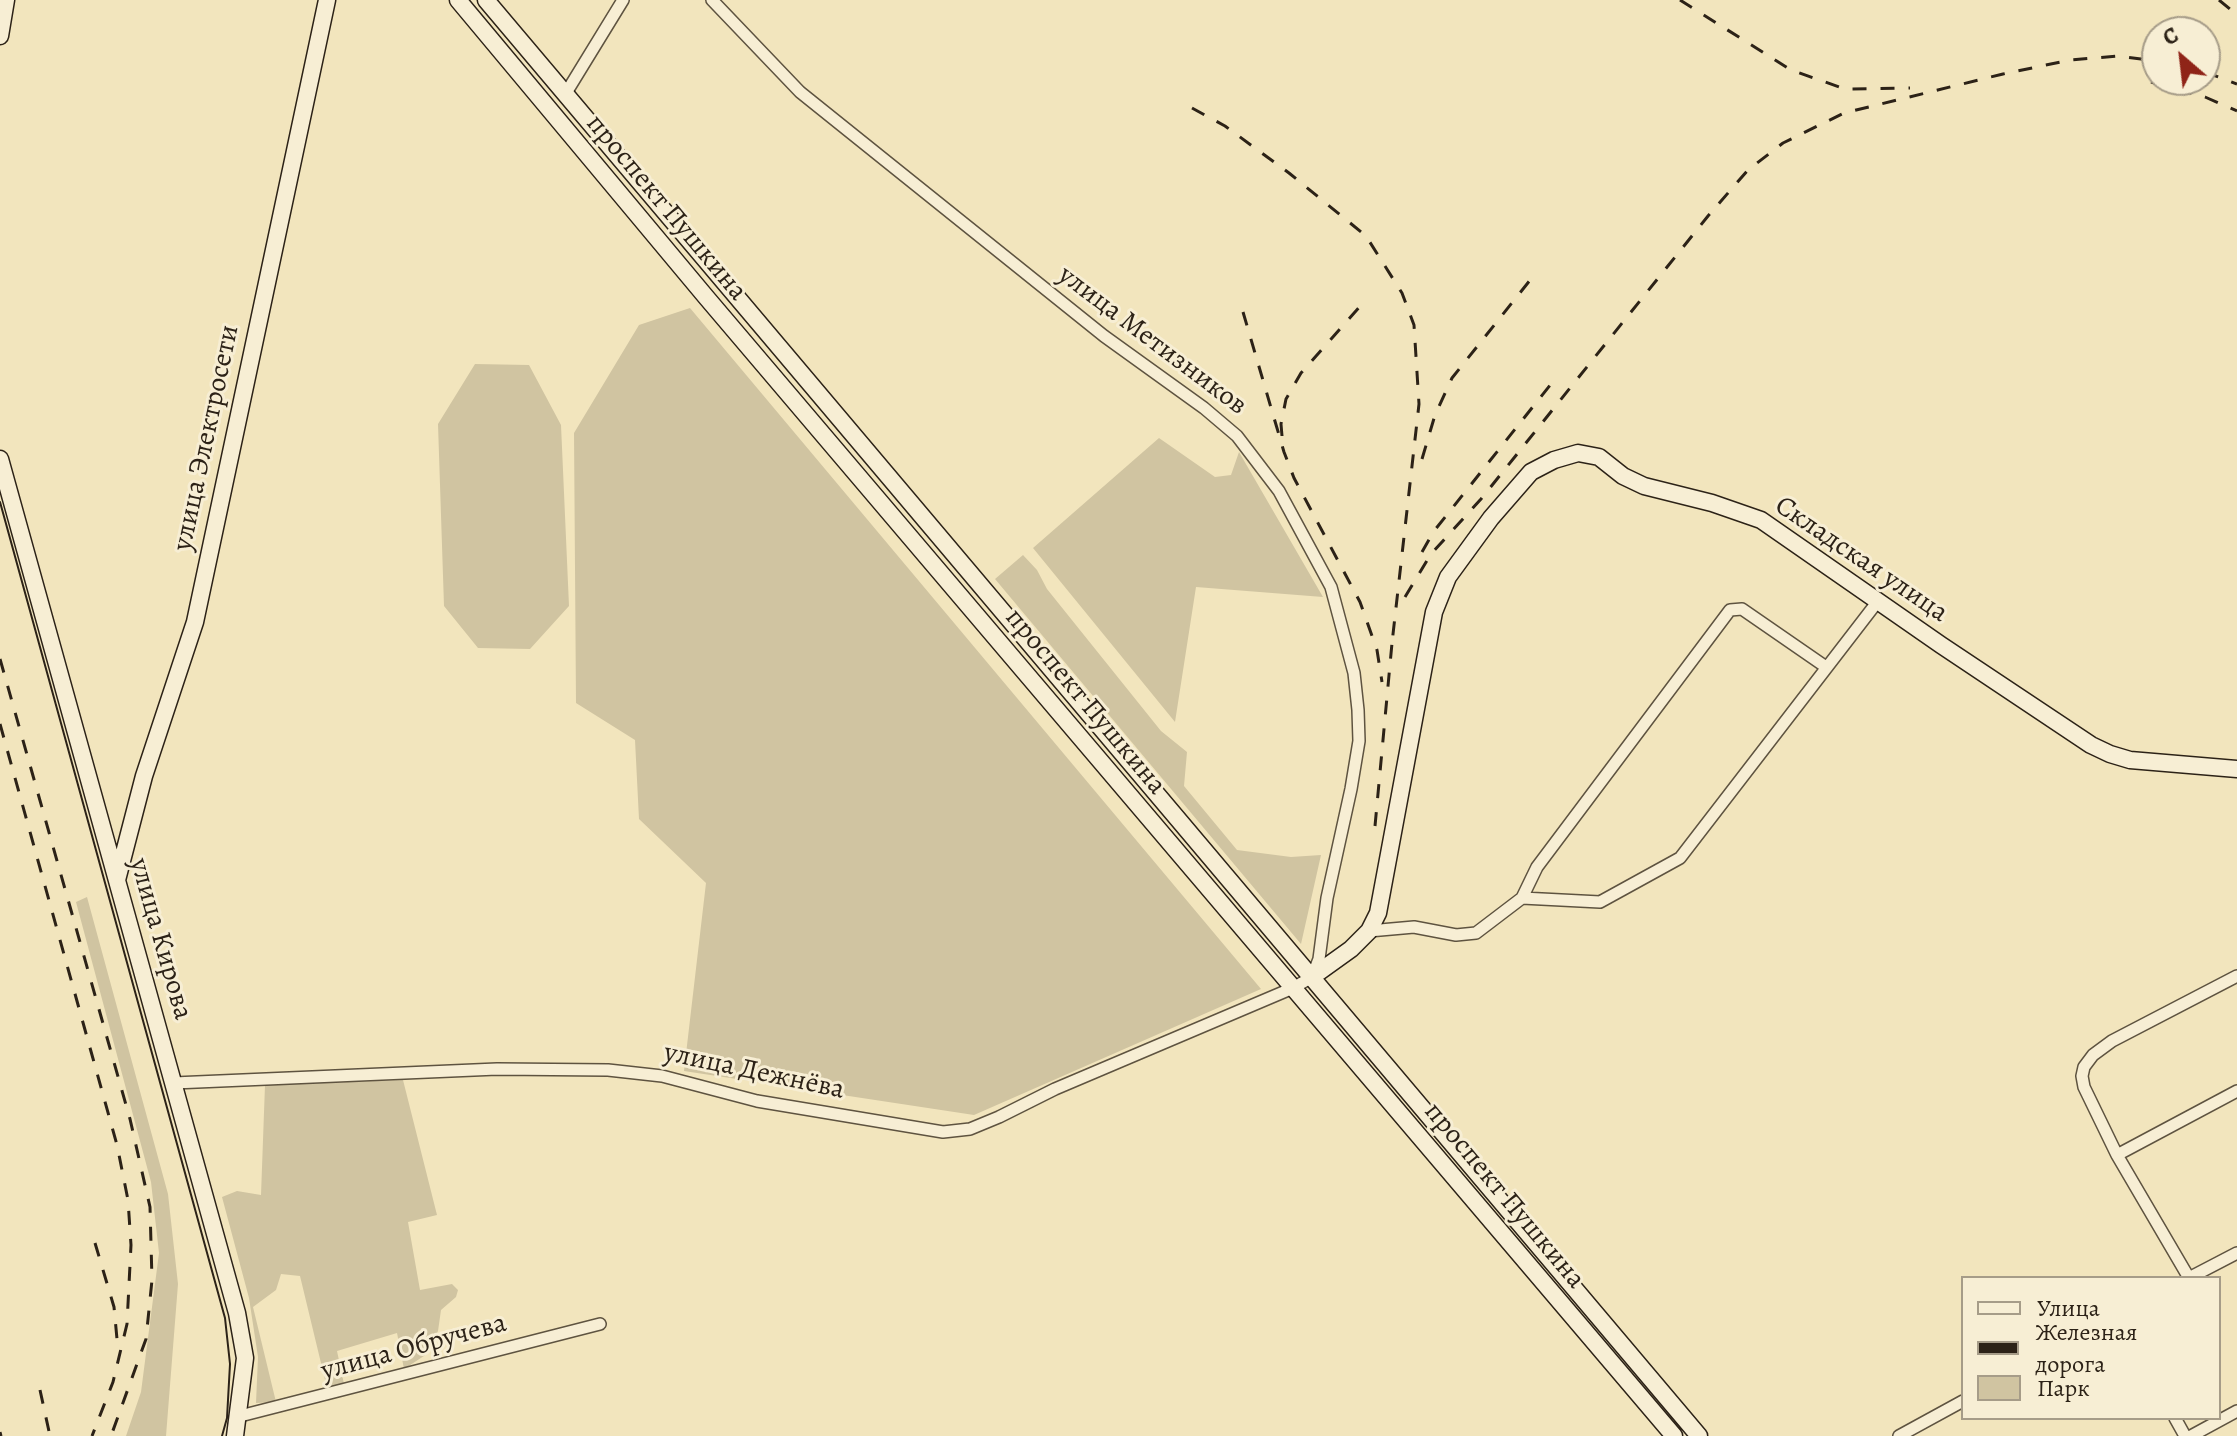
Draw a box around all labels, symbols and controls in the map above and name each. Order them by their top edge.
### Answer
north arrow [2141,16,2221,96]
text: С [2158,20,2184,53]
street label: проспект Пушкина [578,108,754,308]
street label: улица Метизников [1051,259,1253,423]
street label: улица Электросети [167,322,247,554]
street label: Складская улица [1768,490,1954,630]
street label: проспект Пушкина [997,602,1173,802]
street label: улица Кирова [121,854,199,1024]
street label: улица Дежнёва [661,1036,847,1108]
street label: проспект Пушкина [1416,1096,1592,1296]
legend [1961,1276,2221,1420]
text: Улица [2037,1292,2100,1324]
street label: улица Обручева [318,1307,510,1389]
text: Железная дорога [2035,1316,2137,1380]
text: Парк [2037,1372,2090,1404]

